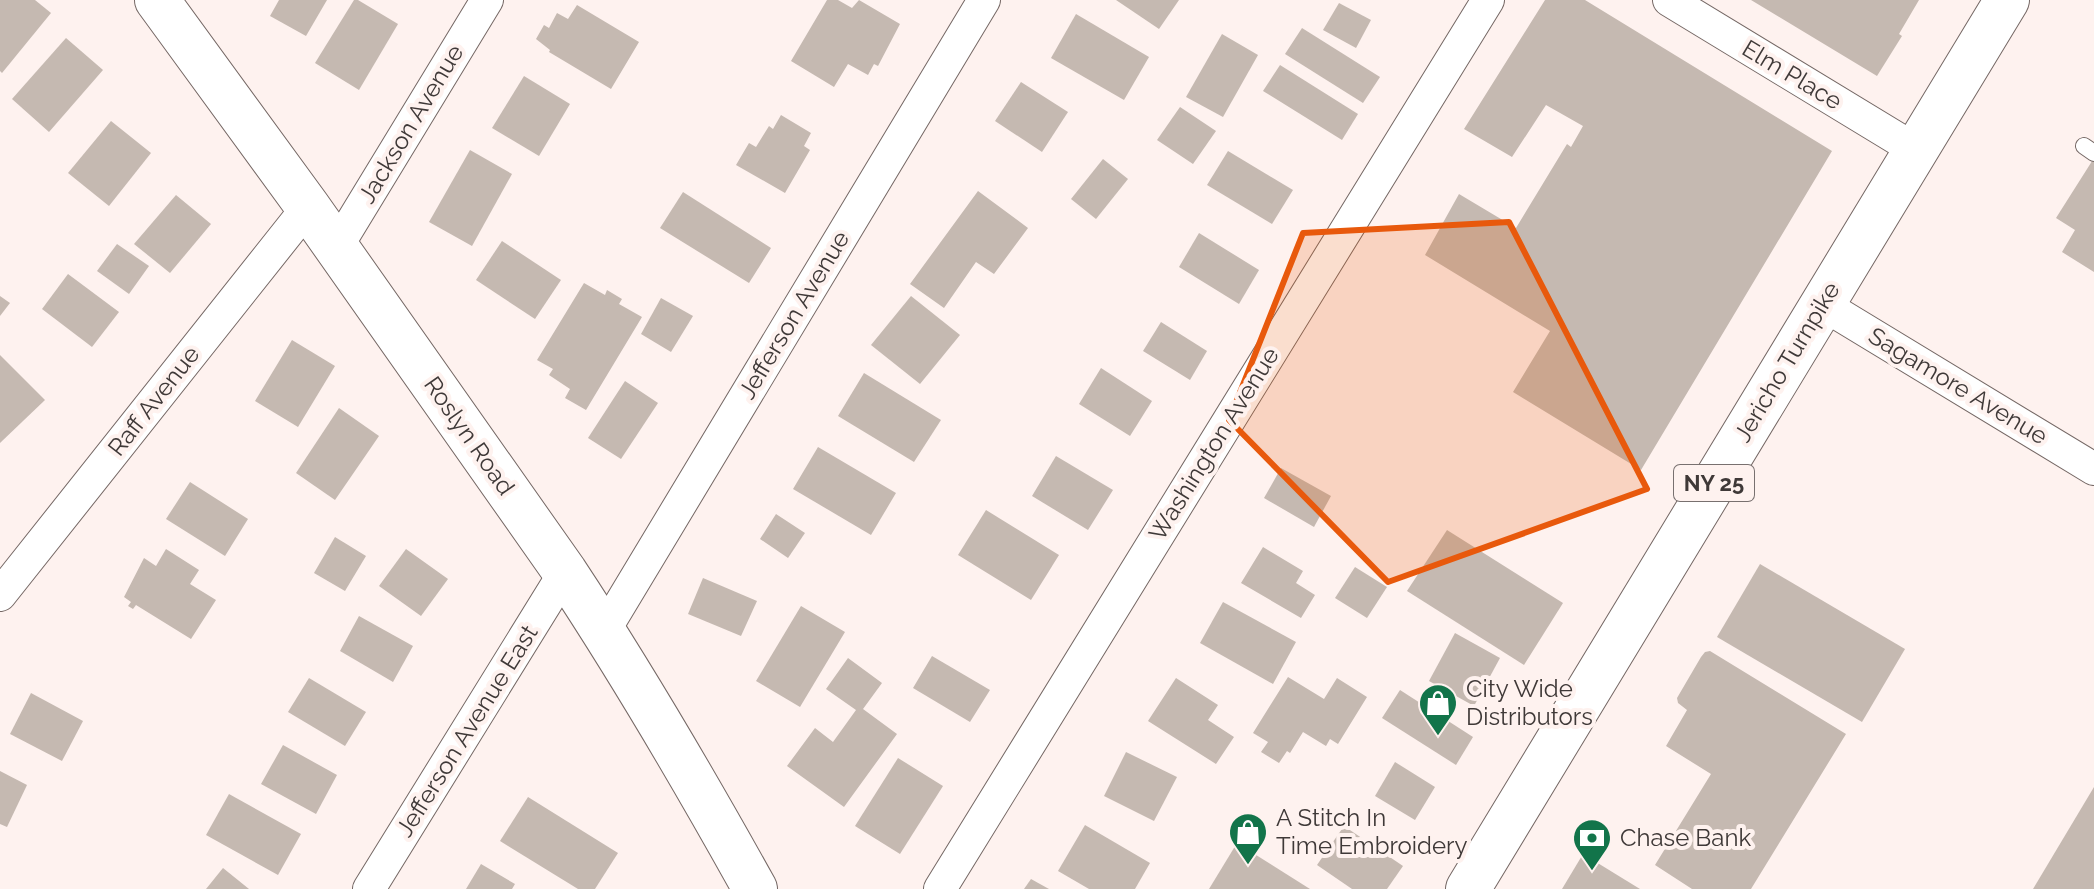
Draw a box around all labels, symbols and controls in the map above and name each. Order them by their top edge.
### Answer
street label: Elm Place [1737,34,1847,116]
street label: Jackson Avenue [352,39,469,208]
street label: Jefferson Avenue [732,225,855,404]
street label: Jericho Turnpike [1727,277,1846,447]
street label: Sagamore Avenue [1864,321,2053,450]
street label: Raff Avenue [102,340,206,461]
street label: Washington Avenue [1142,342,1285,546]
street label: Roslyn Road [418,371,521,501]
road number: NY 25 [1674,465,1754,501]
street label: Jefferson Avenue East [390,619,544,842]
place label: City Wide Distributors [1466,674,1593,731]
shop icon: City Wide Distributors [1417,682,1459,737]
place label: A Stitch In Time Embroidery [1276,803,1468,860]
shop icon: A Stitch In Time Embroidery [1227,811,1269,866]
bank icon: Chase Bank [1571,817,1613,872]
place label: Chase Bank [1620,823,1751,852]

